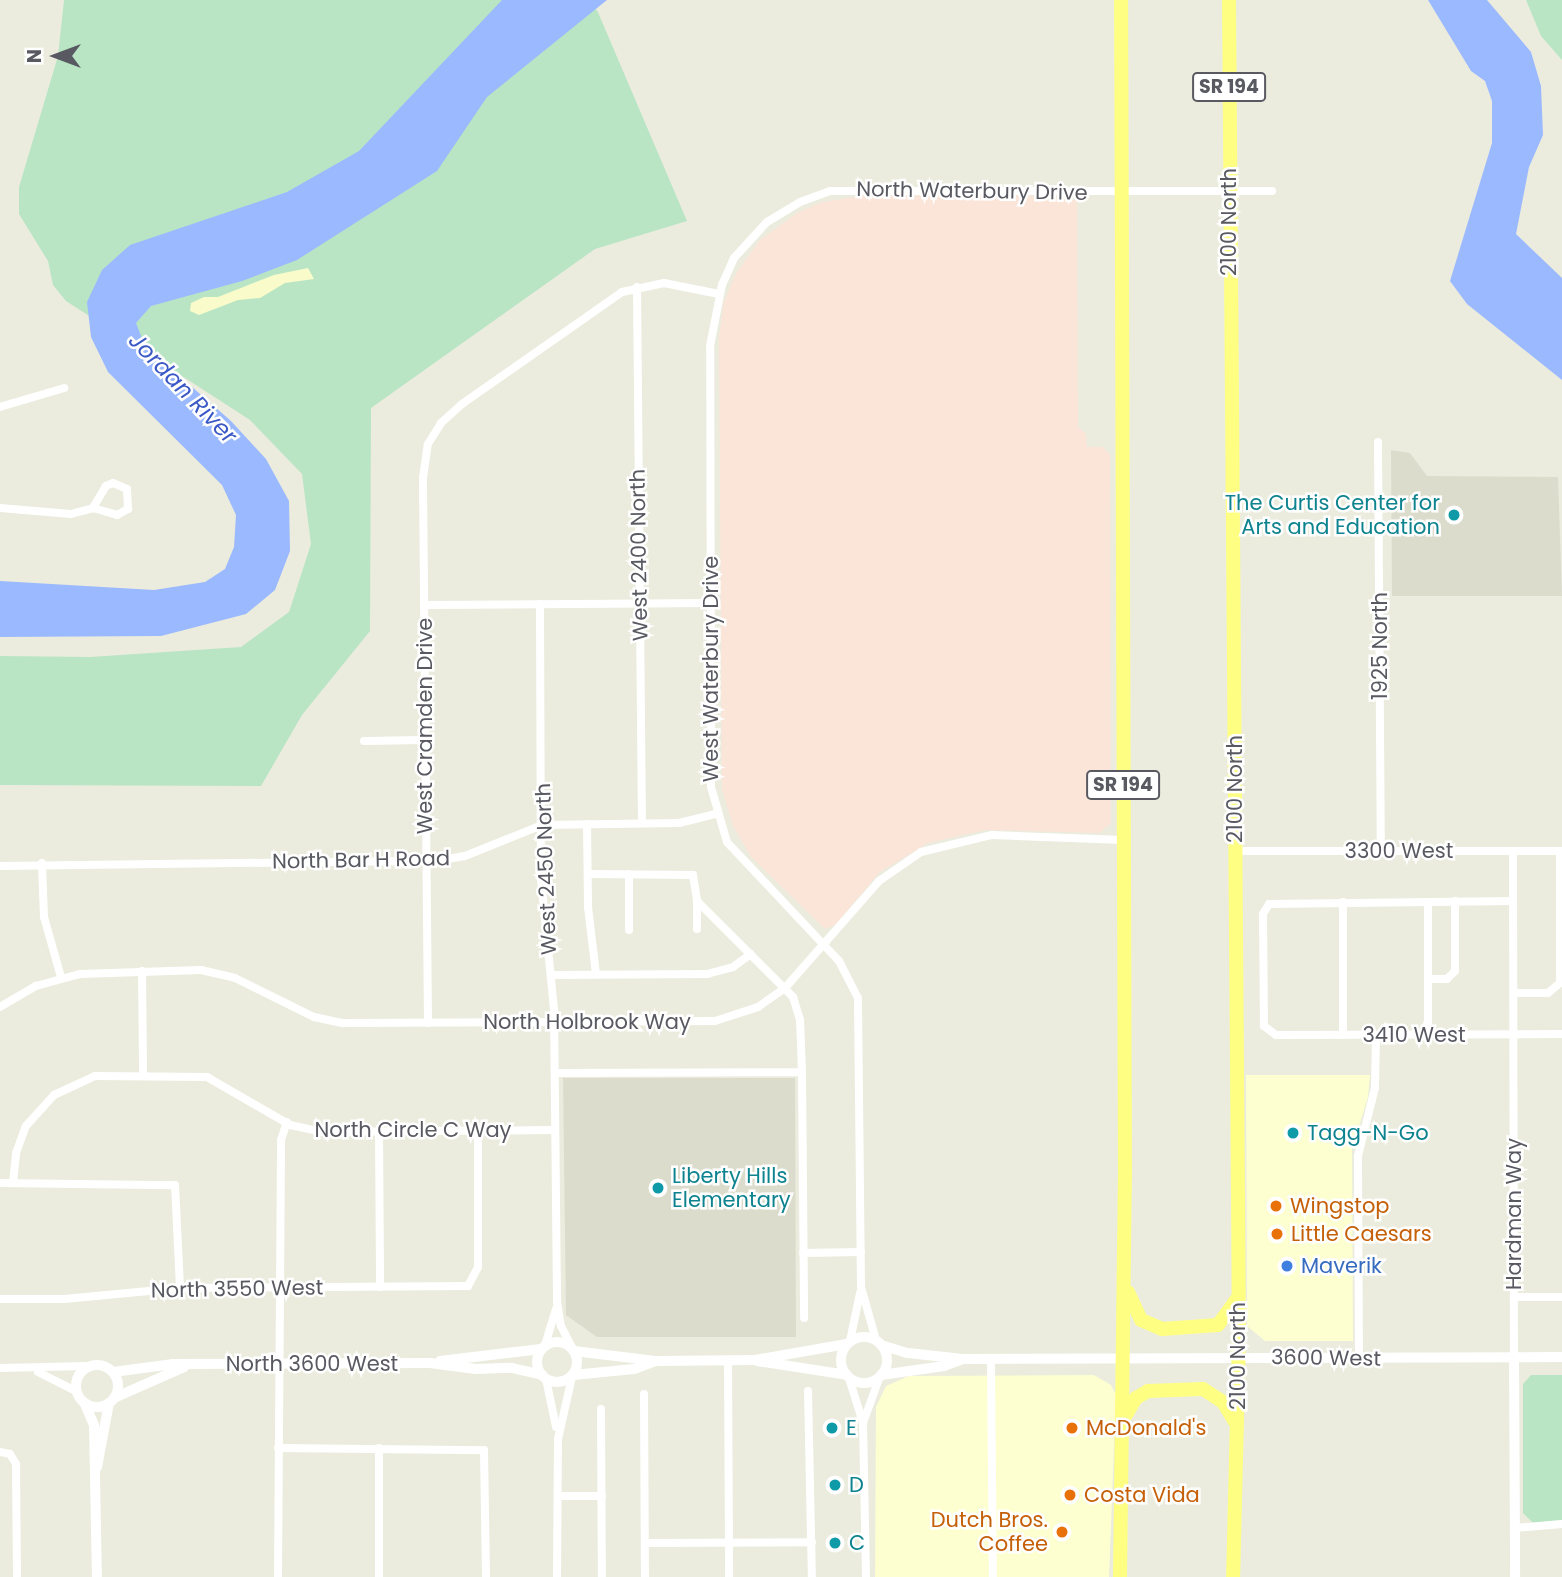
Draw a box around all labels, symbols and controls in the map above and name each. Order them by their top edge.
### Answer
north arrow [21,21,91,91]
text: N [21,49,48,63]
road number: SR 194 [1190,72,1268,102]
street label: 2100 North [1216,168,1242,276]
street label: North Waterbury Drive [856,176,1088,206]
water label: Jordan River [123,327,243,449]
street label: West 2400 North [625,469,653,641]
place label: The Curtis Center for Arts and Education [1225,490,1440,540]
marker: The Curtis Center for Arts and Education [1446,507,1462,523]
street label: West Waterbury Drive [698,556,724,782]
street label: 1925 North [1367,592,1393,700]
street label: West Cramden Drive [412,618,438,834]
street label: 2100 North [1222,735,1248,843]
road number: SR 194 [1084,770,1162,800]
street label: West 2450 North [530,783,562,955]
street label: 3300 West [1345,838,1453,864]
street label: North Bar H Road [272,846,450,874]
street label: North Holbrook Way [483,1009,691,1035]
street label: 3410 West [1362,1022,1466,1048]
street label: North Circle C Way [315,1117,511,1143]
place label: Tagg-N-Go [1307,1120,1429,1146]
marker: Tagg-N-Go [1285,1125,1301,1141]
street label: Hardman Way [1501,1138,1527,1290]
place label: Liberty Hills Elementary [672,1163,791,1213]
marker: Liberty Hills Elementary [650,1180,666,1196]
place label: Wingstop [1290,1193,1390,1219]
marker: Wingstop [1268,1198,1284,1214]
place label: Little Caesars [1291,1221,1432,1247]
marker: Little Caesars [1269,1226,1285,1242]
place label: Maverik [1301,1253,1382,1279]
marker: Maverik [1279,1258,1295,1274]
street label: North 3550 West [151,1275,323,1303]
street label: 2100 North [1225,1302,1251,1410]
street label: 3600 West [1271,1344,1381,1372]
street label: North 3600 West [226,1351,398,1377]
place label: E [846,1415,857,1441]
place label: McDonald's [1086,1415,1206,1441]
marker: E [824,1420,840,1436]
marker: McDonald's [1064,1420,1080,1436]
place label: D [849,1472,864,1498]
marker: D [827,1477,843,1493]
place label: Costa Vida [1084,1482,1200,1508]
marker: Costa Vida [1062,1487,1078,1503]
place label: Dutch Bros. Coffee [931,1507,1048,1557]
marker: Dutch Bros. Coffee [1054,1524,1070,1540]
place label: C [849,1530,865,1556]
marker: C [827,1535,843,1551]

